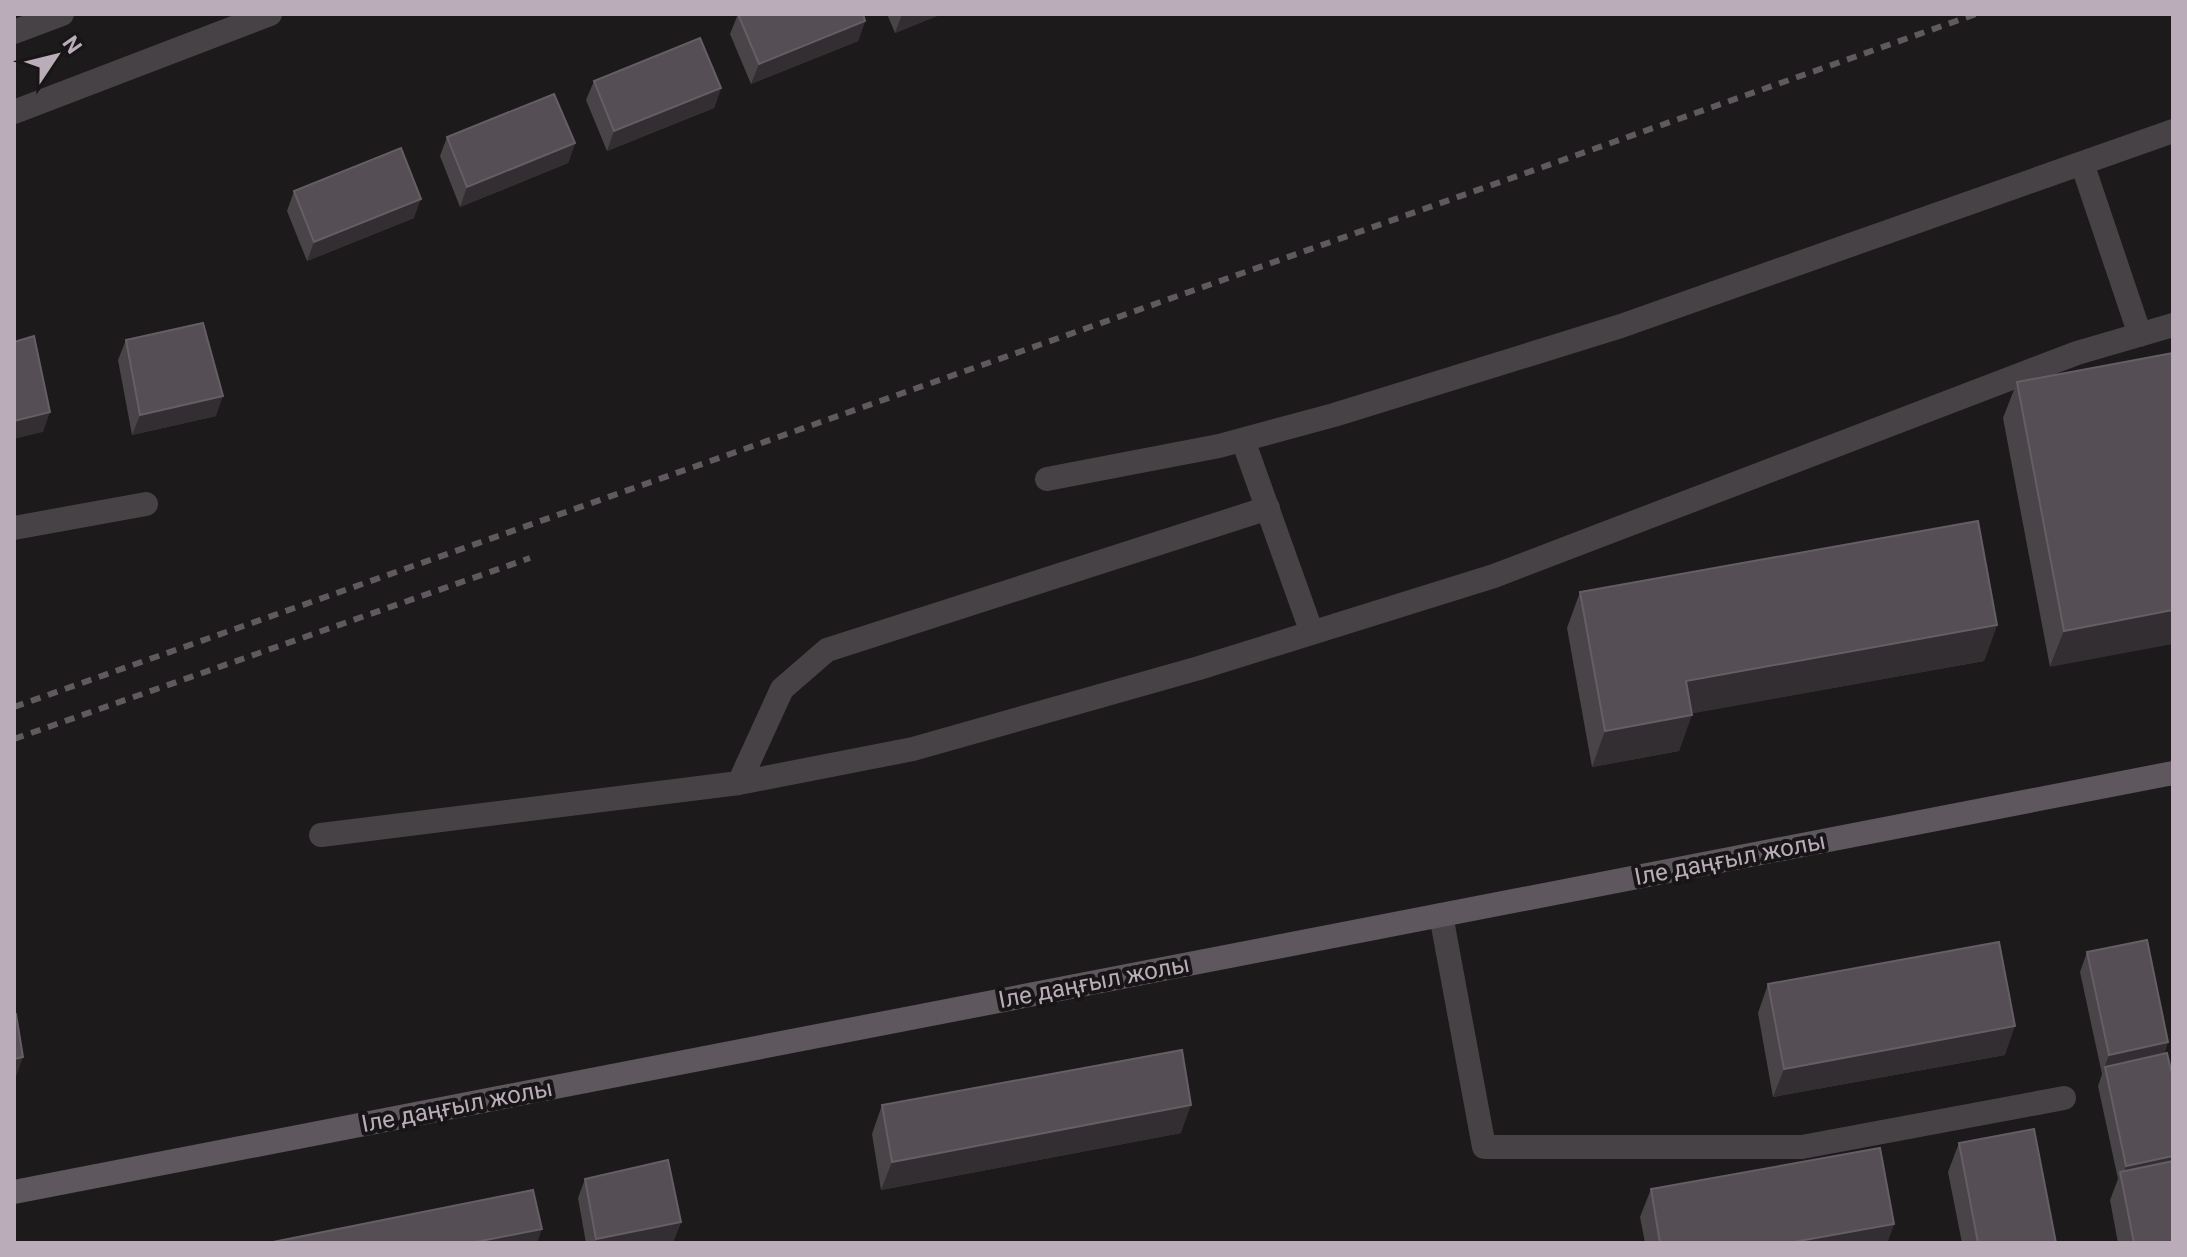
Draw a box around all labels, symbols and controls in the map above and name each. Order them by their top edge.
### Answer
north arrow [16,16,96,96]
text: N [57,31,87,58]
street label: Іле даңғыл жолы [1632,827,1828,891]
street label: Іле даңғыл жолы [996,950,1192,1014]
street label: Іле даңғыл жолы [359,1074,555,1138]

